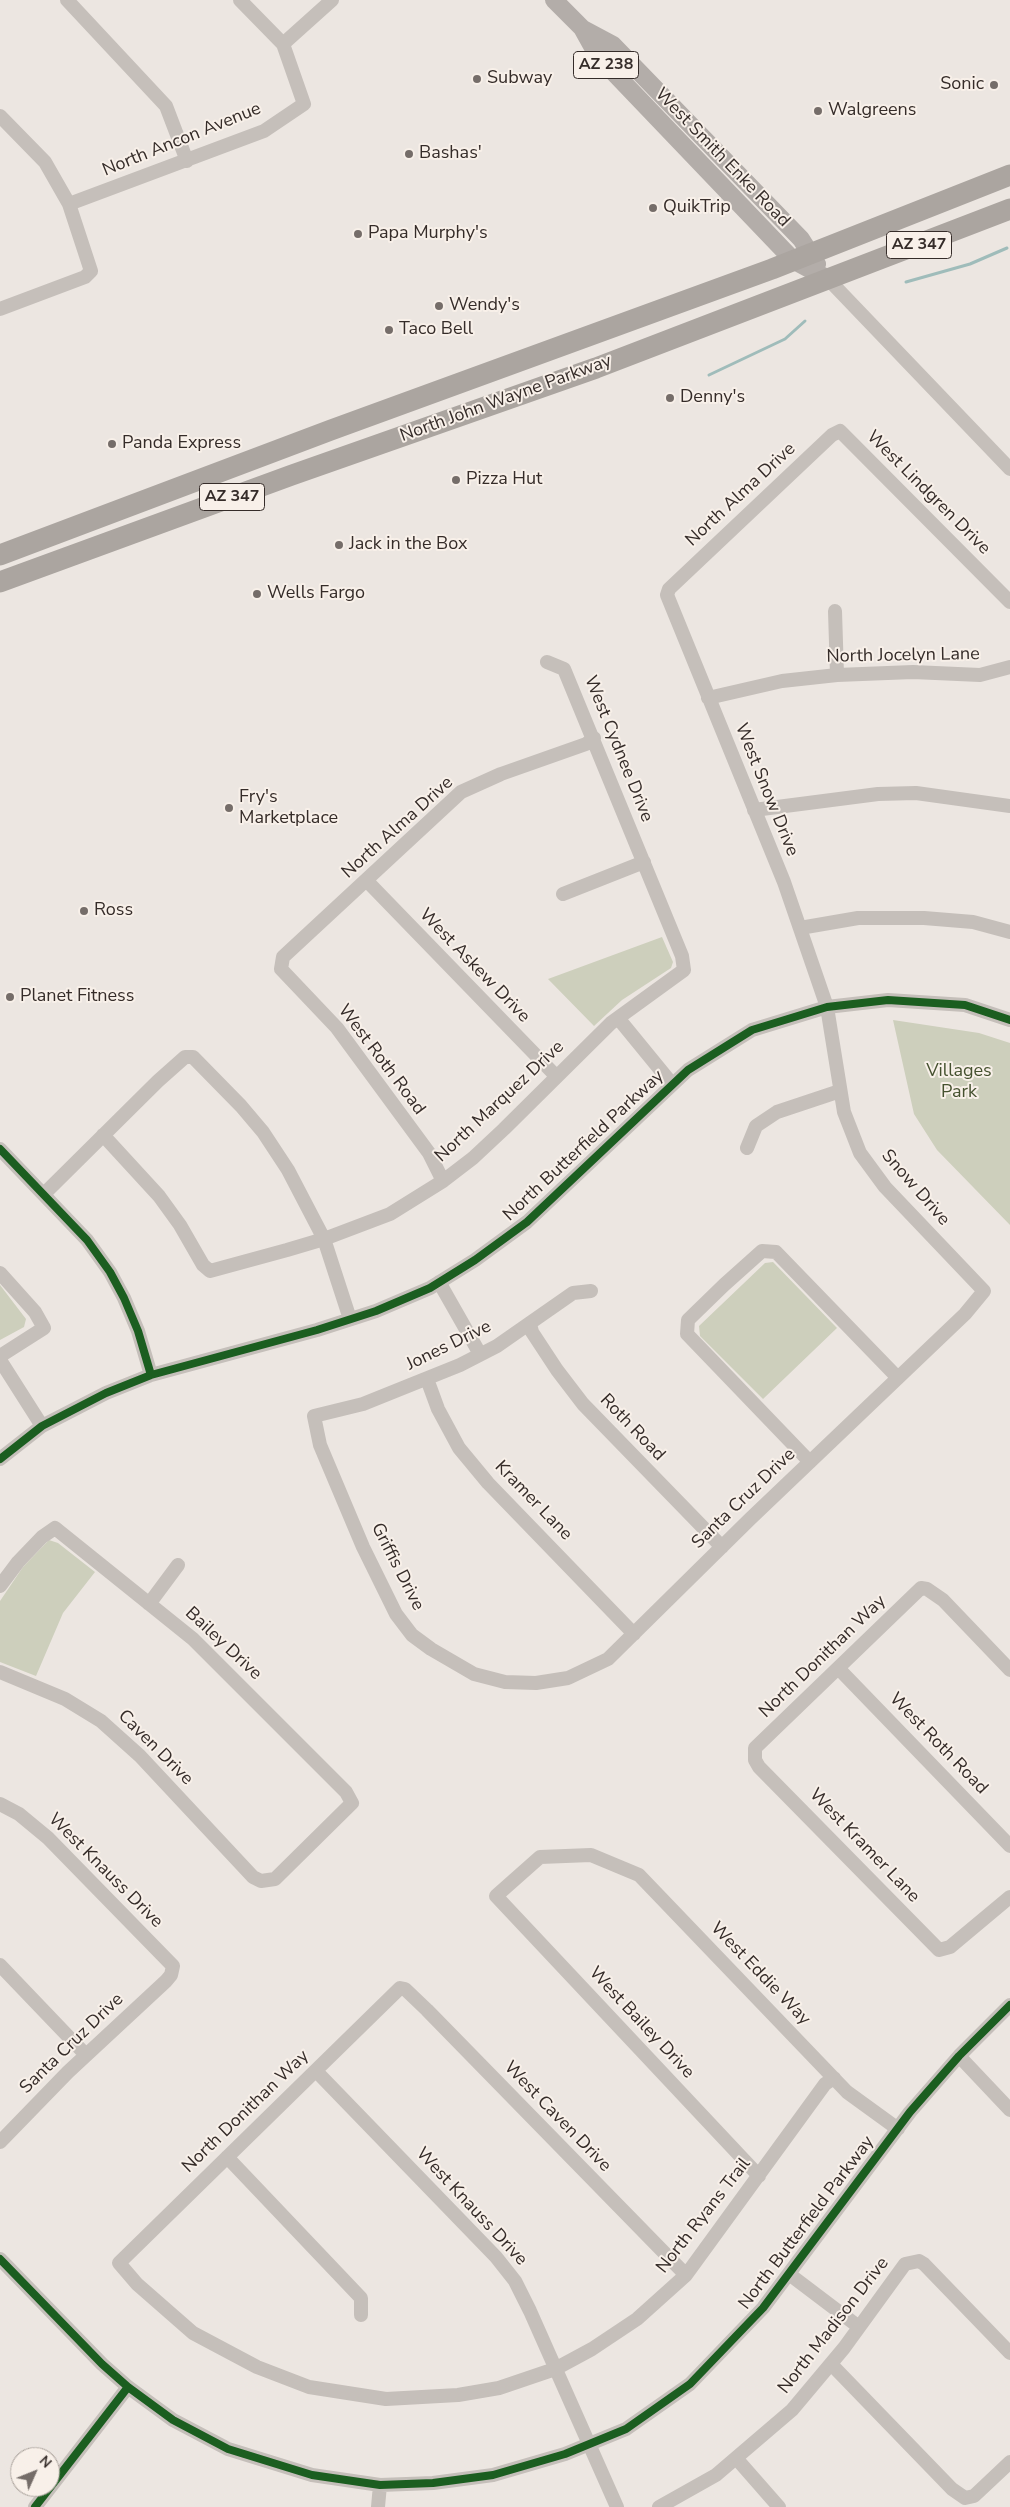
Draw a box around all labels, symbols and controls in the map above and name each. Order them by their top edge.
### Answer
road number: AZ 238 [574,52,638,78]
place label: Subway [487,68,552,90]
marker: Subway [471,73,483,85]
place label: Sonic [940,74,984,96]
marker: Sonic [988,79,1000,91]
street label: West Smith Enke Road [650,84,794,232]
street label: North Ancon Avenue [100,98,264,182]
place label: Walgreens [828,100,916,122]
marker: Walgreens [812,105,824,117]
place label: Bashas' [419,143,482,165]
marker: Bashas' [403,148,415,160]
place label: QuikTrip [663,197,731,219]
marker: QuikTrip [647,202,659,214]
place label: Papa Murphy's [368,223,488,245]
marker: Papa Murphy's [352,228,364,240]
road number: AZ 347 [886,232,952,258]
place label: Wendy's [449,295,520,317]
marker: Wendy's [433,300,445,312]
place label: Taco Bell [399,319,473,341]
marker: Taco Bell [383,324,395,336]
street label: North John Wayne Parkway [397,351,615,447]
place label: Denny's [680,387,745,409]
marker: Denny's [664,392,676,404]
street label: West Lindgren Drive [861,426,995,560]
place label: Panda Express [122,433,241,455]
marker: Panda Express [106,438,118,450]
street label: North Alma Drive [682,439,800,551]
place label: Pizza Hut [466,469,542,491]
marker: Pizza Hut [450,474,462,486]
road number: AZ 347 [200,484,264,511]
place label: Jack in the Box [349,534,468,556]
marker: Jack in the Box [333,539,345,551]
place label: Wells Fargo [267,583,365,605]
marker: Wells Fargo [251,588,263,600]
street label: North Jocelyn Lane [826,644,980,668]
street label: West Cydnee Drive [579,673,657,825]
street label: West Snow Drive [729,720,803,860]
street label: North Alma Drive [338,772,458,884]
place label: Fry's Marketplace [239,787,338,830]
marker: Fry's Marketplace [223,802,235,814]
place label: Ross [94,900,133,922]
street label: West Askew Drive [414,904,534,1028]
marker: Ross [78,905,90,917]
place label: Planet Fitness [20,986,134,1008]
marker: Planet Fitness [4,991,16,1003]
street label: West Roth Road [332,1001,430,1119]
street label: North Marquez Drive [431,1037,569,1167]
park label: Villages Park [926,1061,992,1104]
street label: North Butterfield Parkway [499,1066,669,1226]
street label: Snow Drive [876,1146,954,1230]
street label: Jones Drive [403,1316,495,1376]
street label: Roth Road [595,1390,669,1466]
street label: Santa Cruz Drive [688,1444,800,1554]
street label: Kramer Lane [490,1457,576,1545]
street label: Griffis Drive [366,1520,428,1614]
street label: North Donithan Way [755,1591,891,1723]
street label: Bailey Drive [180,1603,266,1685]
street label: West Roth Road [884,1689,992,1799]
street label: Caven Drive [113,1706,197,1790]
street label: West Kramer Lane [804,1784,924,1908]
street label: West Knauss Drive [43,1809,167,1933]
street label: West Eddie Way [705,1918,815,2030]
street label: West Bailey Drive [584,1963,698,2083]
street label: Santa Cruz Drive [16,1989,128,2099]
street label: North Donithan Way [178,2046,314,2178]
street label: West Caven Drive [499,2057,615,2177]
street label: North Butterfield Parkway [735,2132,879,2314]
street label: West Knauss Drive [411,2143,531,2271]
street label: North Ryans Trail [652,2154,756,2278]
street label: North Madison Drive [774,2253,894,2399]
north arrow [10,2447,60,2497]
text: N [35,2452,56,2472]

